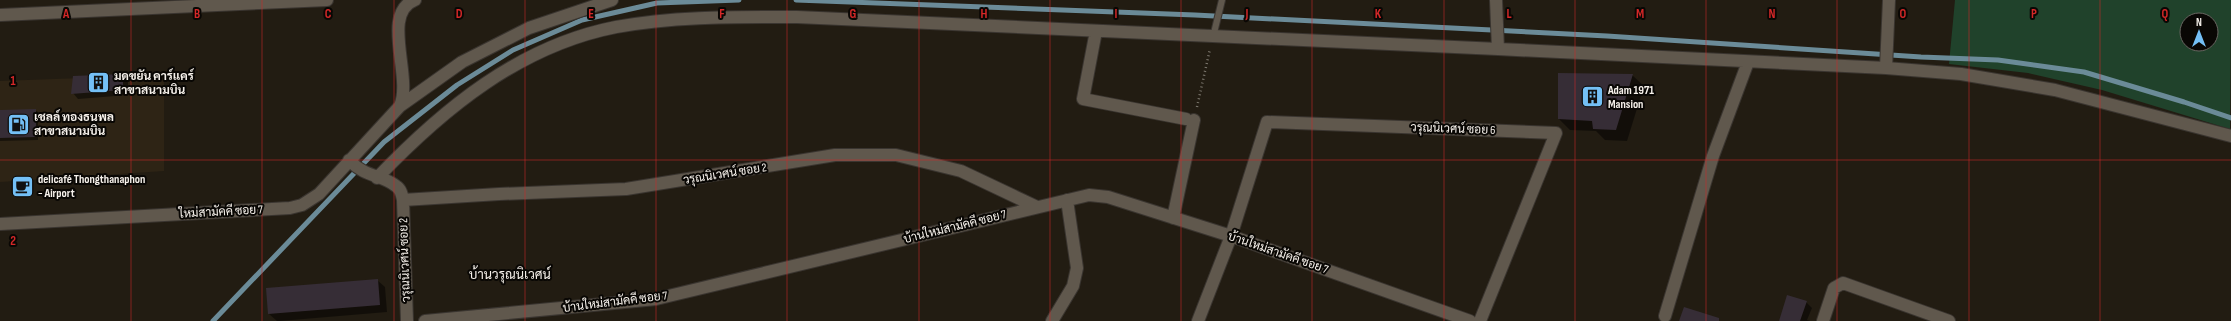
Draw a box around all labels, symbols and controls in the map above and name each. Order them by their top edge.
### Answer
text: A [62,6,70,22]
text: B [194,6,200,22]
text: C [325,6,332,22]
text: D [456,6,463,22]
text: E [588,6,594,22]
text: F [719,6,725,22]
text: G [850,6,857,22]
text: H [981,6,988,22]
text: I [1115,6,1118,22]
text: J [1245,6,1249,22]
text: K [1375,6,1382,22]
text: L [1506,6,1512,22]
text: M [1636,6,1644,22]
text: N [1769,6,1776,22]
text: O [1900,6,1907,22]
text: P [2031,6,2037,22]
text: Q [2162,6,2169,22]
north arrow [2179,12,2219,52]
text: N [2196,16,2202,29]
place label: มดขยัน คาร์แคร์ สาขาสนามบิน [114,68,195,98]
building icon: มดขยัน คาร์แคร์ สาขาสนามบิน [85,70,111,96]
text: 1 [10,73,16,89]
place label: Adam 1971 Mansion [1607,83,1654,112]
building icon: Adam 1971 Mansion [1579,84,1605,110]
place label: เชลล์ ทองธนพล สาขาสนามบิน [34,109,114,139]
fuel station icon: เชลล์ ทองธนพล สาขาสนามบิน [5,111,31,137]
street label: วรุณนิเวศน์ ซอย 6 [1410,119,1496,139]
street label: วรุณนิเวศน์ ซอย 2 [682,159,768,189]
place label: delicafé Thongthanaphon - Airport [38,172,145,201]
cafe icon: delicafé Thongthanaphon - Airport [10,173,36,199]
street label: ใหม่สามัคคี ซอย 7 [178,201,264,222]
street label: บ้านใหม่สามัคคี ซอย 7 [902,206,1008,247]
street label: วรุณนิเวศน์ ซอย 2 [395,217,415,302]
street label: บ้านใหม่สามัคคี ซอย 7 [1226,228,1331,277]
text: 2 [10,233,16,249]
district label: บ้านวรุณนิเวศน์ [469,265,551,284]
street label: บ้านใหม่สามัคคี ซอย 7 [562,287,668,316]

